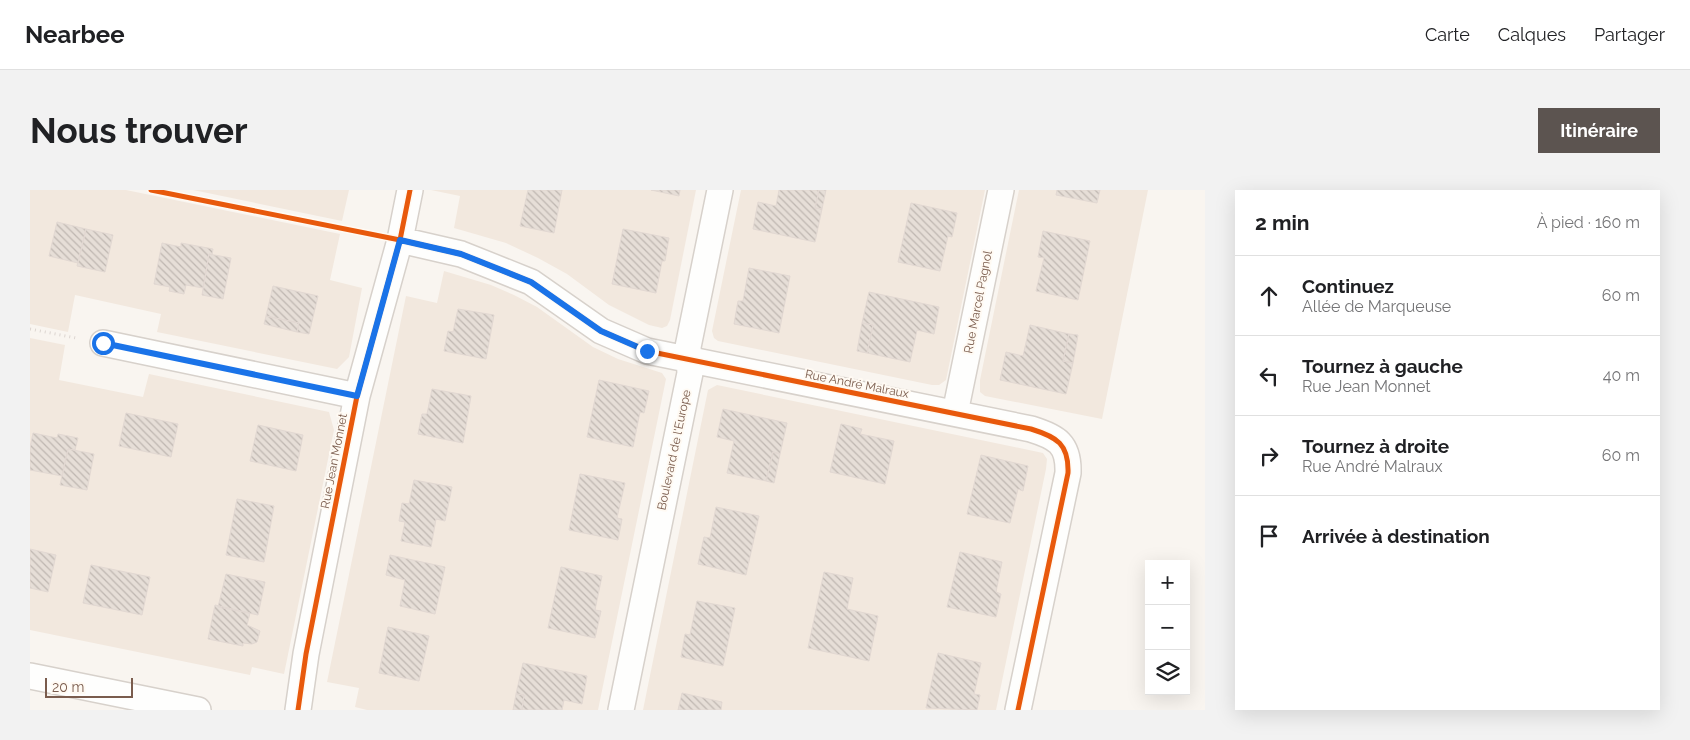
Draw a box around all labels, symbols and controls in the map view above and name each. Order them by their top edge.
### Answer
text: Nearbee [25,20,125,49]
text: Carte [1425,24,1470,45]
text: Calques [1498,24,1566,45]
text: Partager [1594,24,1665,45]
button: Itinéraire [1538,108,1660,153]
text: Nous trouver [30,110,248,151]
text: 2 min [1255,210,1309,235]
text: À pied · 160 m [1537,213,1640,232]
street label: Rue Marcel Pagnol [961,249,995,355]
text: Continuez [1302,275,1394,297]
icon: ahead [1255,282,1283,310]
text: 60 m [1602,286,1640,305]
text: Allée de Marqueuse [1302,297,1451,316]
route start [92,332,115,355]
route end [636,340,659,363]
text: Tournez à gauche [1302,355,1463,377]
icon: left [1255,362,1283,390]
text: 40 m [1603,366,1640,385]
street label: Rue André Malraux [804,367,910,401]
text: Rue Jean Monnet [1302,377,1431,396]
street label: Boulevard de l'Europe [654,389,694,511]
street label: Rue Jean Monnet [318,412,350,510]
text: Tournez à droite [1302,435,1449,457]
icon: right [1255,442,1283,470]
text: 60 m [1602,446,1640,465]
text: Rue André Malraux [1302,457,1443,476]
icon: arrive [1255,522,1283,550]
text: Arrivée à destination [1302,525,1490,547]
map controls [1145,560,1190,695]
button: + [1145,560,1190,605]
button: − [1145,605,1190,650]
button: layers [1145,650,1190,695]
scale bar [45,675,132,698]
text: 20 m [52,679,84,695]

